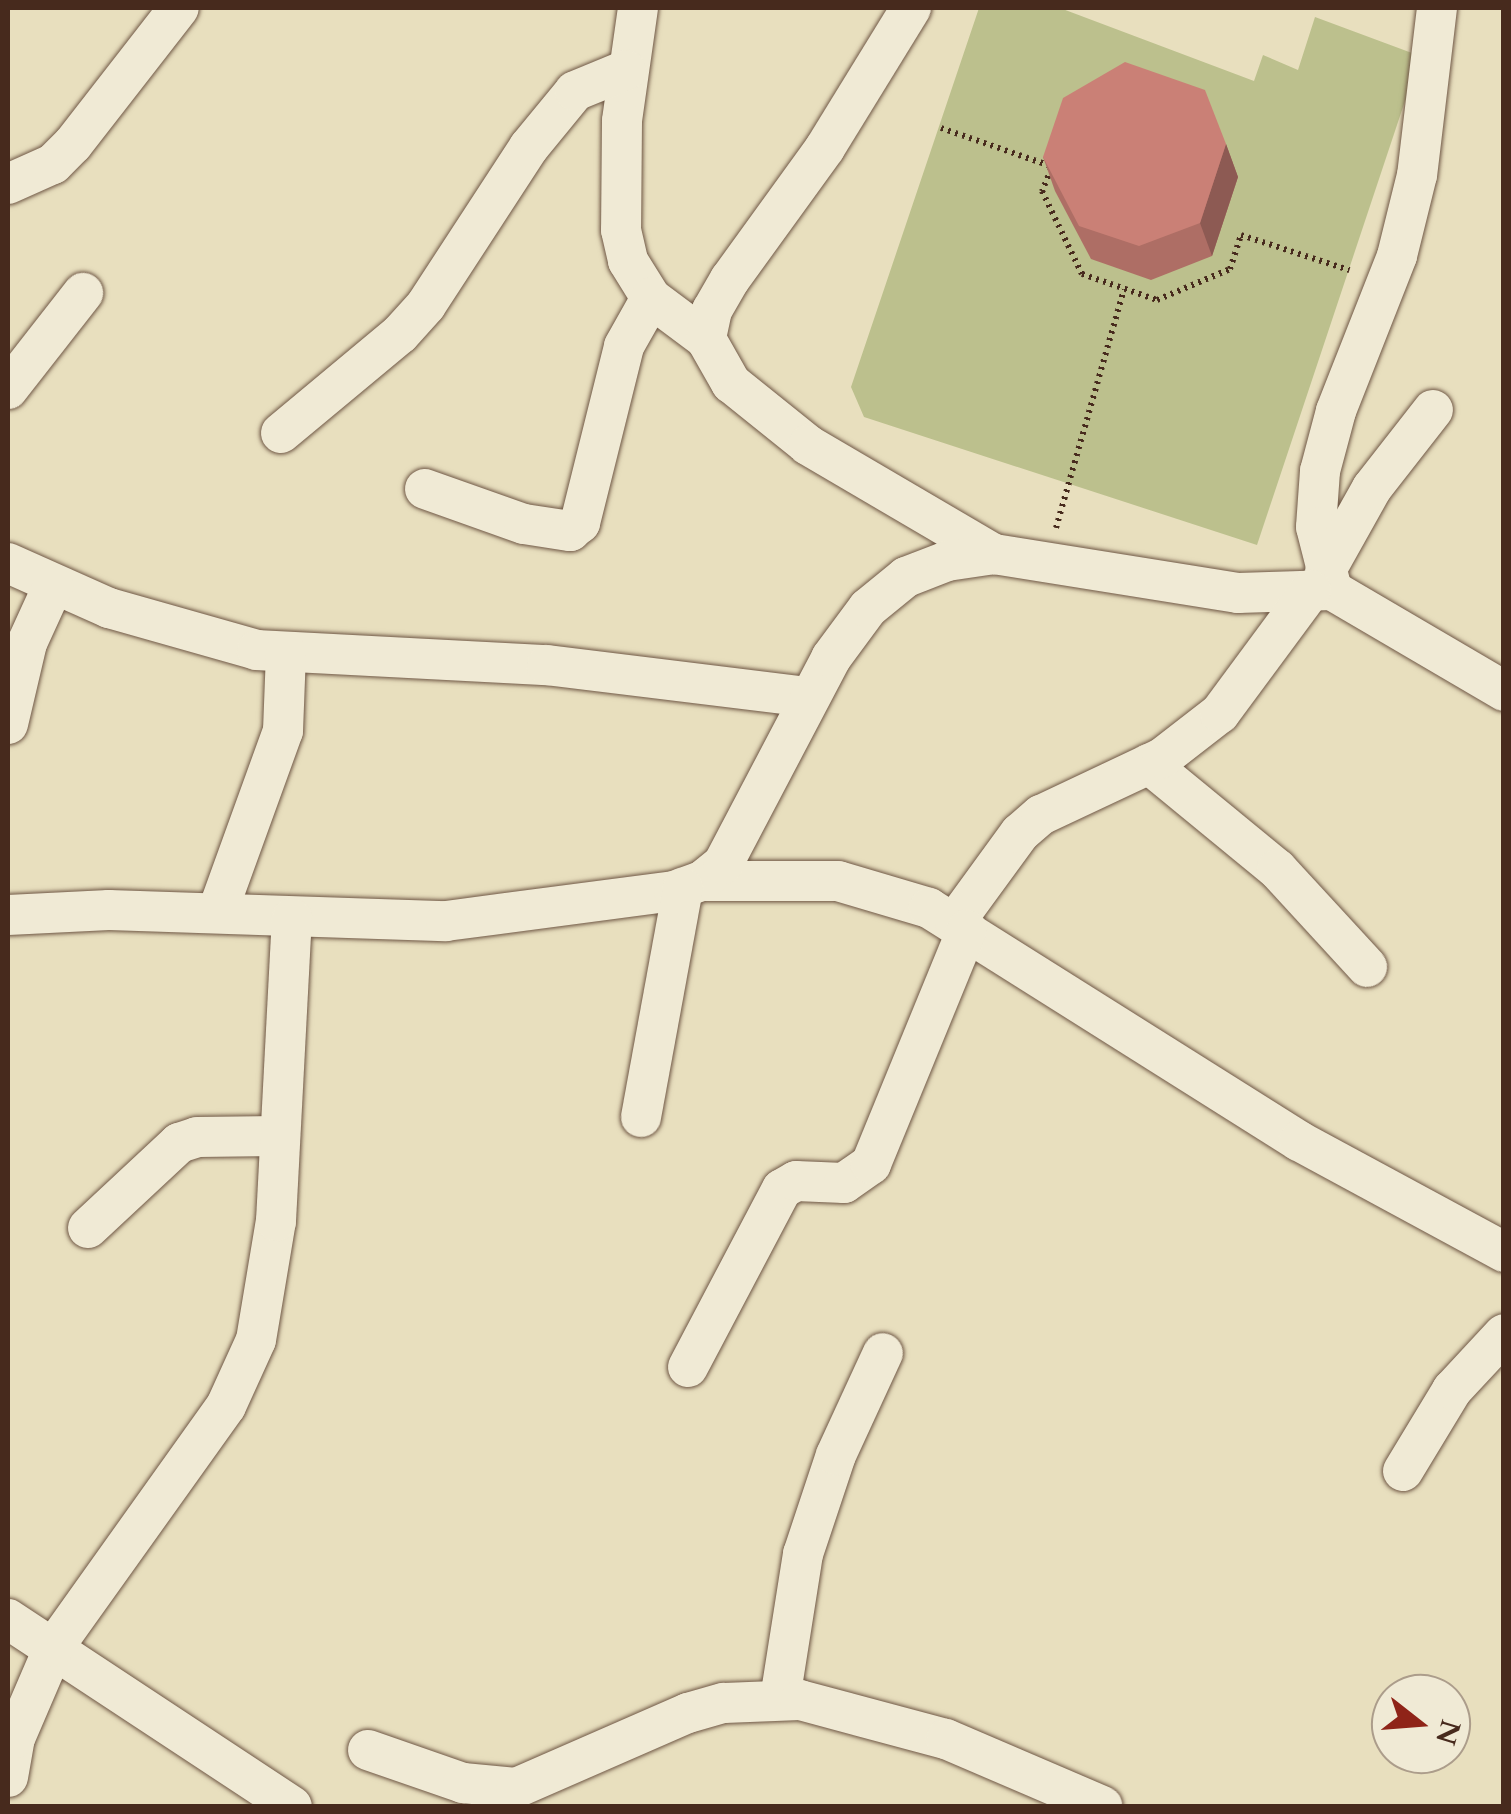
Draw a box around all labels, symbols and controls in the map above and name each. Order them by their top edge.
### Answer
north arrow [1371,1674,1471,1774]
text: N [1426,1715,1470,1749]

